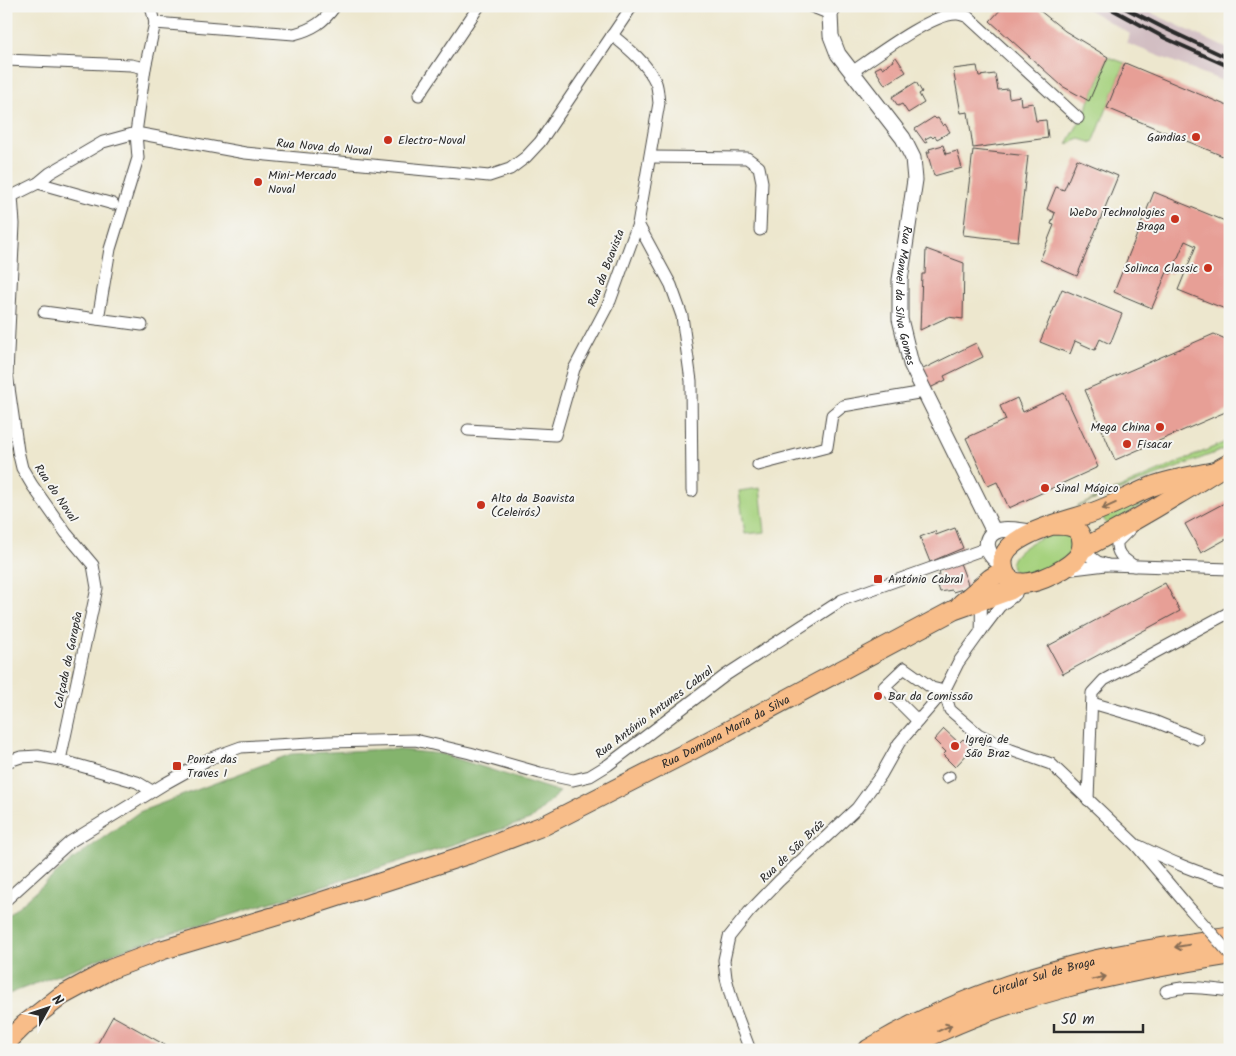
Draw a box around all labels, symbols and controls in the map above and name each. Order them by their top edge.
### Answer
place label: Gandias [1147,128,1186,147]
place label: Electro-Noval [398,131,466,150]
marker: Gandias [1190,131,1202,143]
street label: Rua Nova do Noval [275,134,373,161]
marker: Electro-Noval [382,134,394,146]
place label: Mini-Mercado Noval [268,166,336,199]
marker: Mini-Mercado Noval [252,176,264,188]
place label: WeDo Technologies Braga [1069,203,1165,236]
marker: WeDo Technologies Braga [1169,213,1181,225]
street label: Rua Manuel da Silva Gomes [890,225,920,367]
street label: Rua da Boavista [583,226,630,310]
place label: Solinca Classic [1124,259,1198,278]
marker: Solinca Classic [1202,262,1214,274]
place label: Mega China [1090,418,1150,437]
marker: Mega China [1154,421,1166,433]
place label: Fisacar [1137,435,1173,454]
marker: Fisacar [1121,438,1133,450]
street label: Rua do Noval [29,460,82,526]
place label: Sinal Mágico [1055,479,1118,498]
marker: Sinal Mágico [1039,482,1051,494]
place label: Alto da Boavista (Celeirós) [491,489,575,522]
marker: Alto da Boavista (Celeirós) [475,499,487,511]
one-way arrow [1102,501,1117,511]
place label: António Cabral [888,570,963,589]
marker: António Cabral [872,573,884,585]
street label: Calçada da Garapôa [49,609,88,710]
street label: Rua António Antunes Cabral [591,661,718,763]
place label: Bar da Comissão [888,687,973,706]
street label: Rua Damiana Maria da Silva [658,690,794,774]
marker: Bar da Comissão [872,690,884,702]
place label: Igreja de São Braz [965,730,1010,763]
marker: Igreja de São Braz [949,740,961,752]
place label: Ponte das Traves I [187,750,237,783]
marker: Ponte das Traves I [171,760,183,772]
street label: Rua de São Bráz [755,815,829,887]
one-way arrow [1174,941,1190,951]
street label: Circular Sul de Braga [989,952,1098,1001]
one-way arrow [1090,973,1106,982]
north arrow [22,984,72,1034]
text: N [46,990,69,1011]
scale bar [1054,1001,1142,1033]
text: 50 m [1061,1008,1095,1032]
one-way arrow [937,1023,952,1033]

